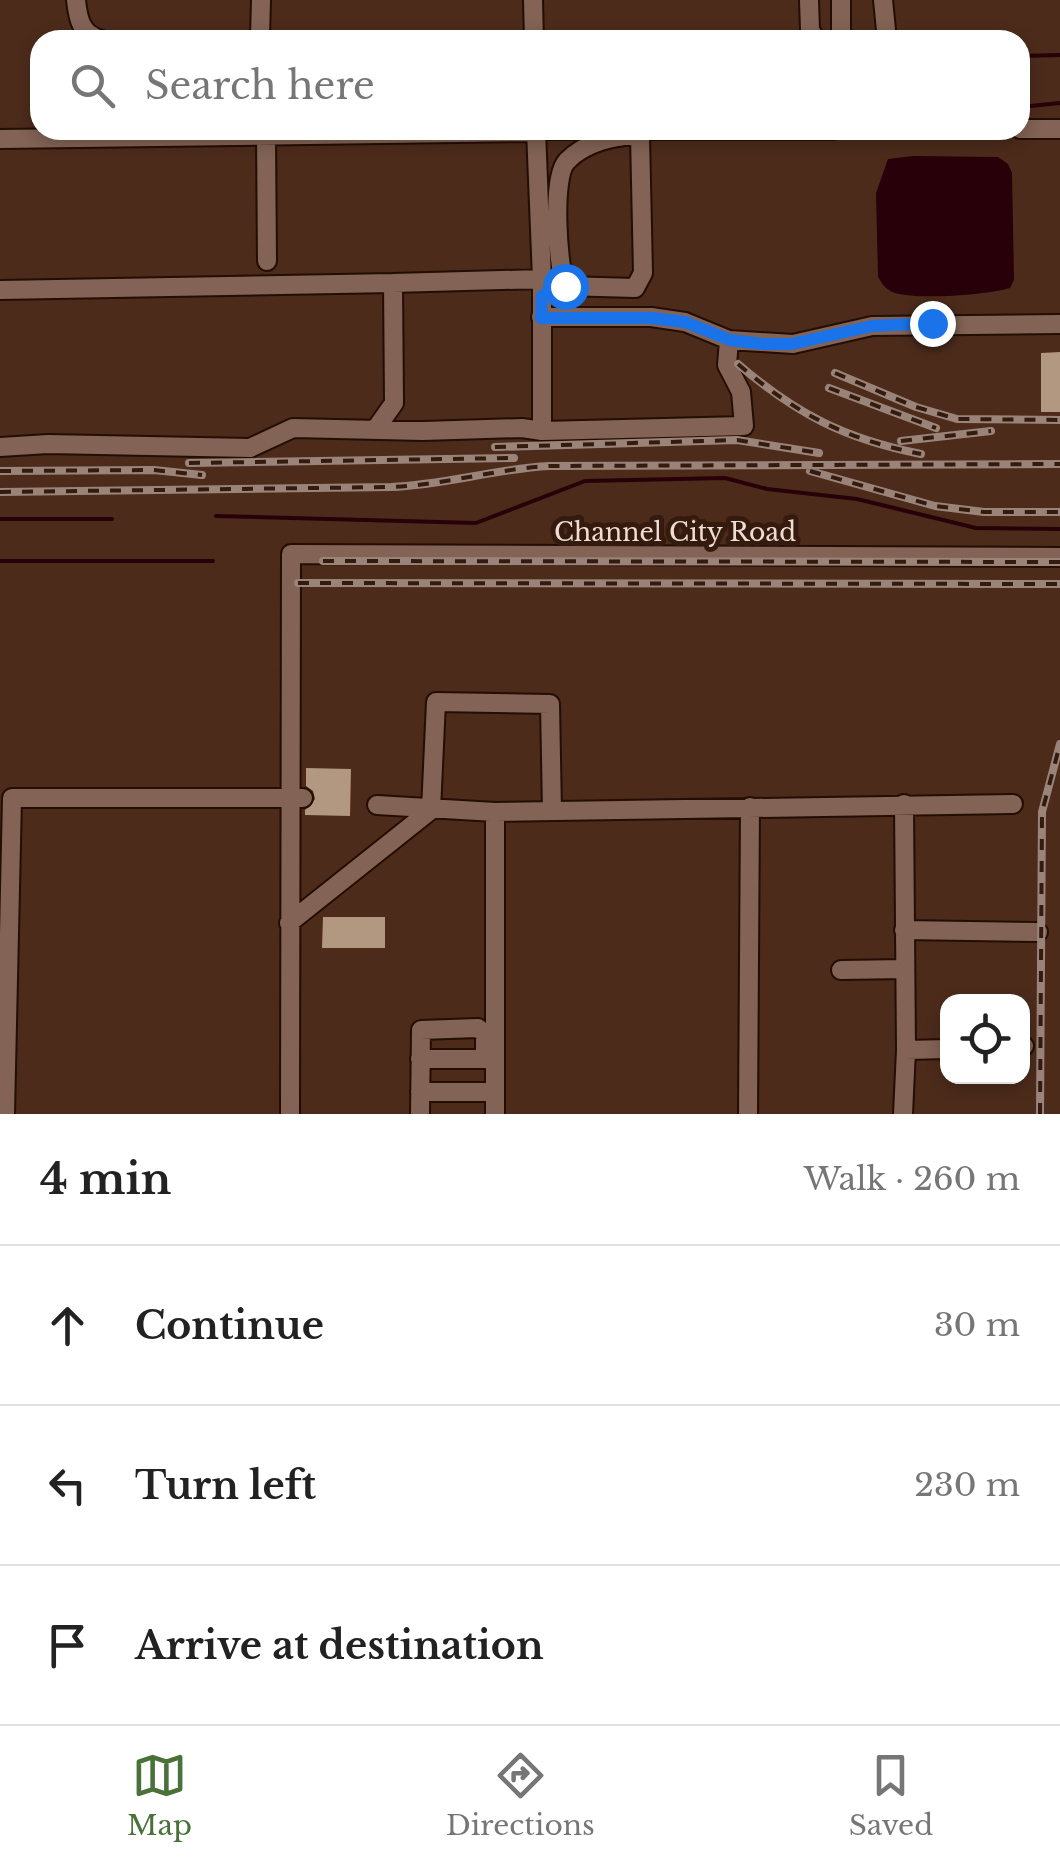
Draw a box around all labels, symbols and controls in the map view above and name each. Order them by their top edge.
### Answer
search box [30,30,1030,140]
icon: search [65,58,120,113]
text: Search here [145,62,375,109]
route start [543,264,589,310]
route end [910,301,956,347]
street label: Channel City Road [554,517,796,548]
map controls [940,994,1030,1084]
button: locate [940,994,1030,1084]
text: 4 min [40,1153,171,1205]
text: Walk · 260 m [804,1159,1020,1199]
icon: ahead [40,1298,95,1353]
text: Continue [135,1302,324,1349]
text: 30 m [934,1305,1020,1345]
icon: left [40,1458,95,1513]
text: Turn left [135,1462,316,1509]
text: 230 m [914,1465,1020,1505]
icon: arrive [40,1618,95,1673]
text: Arrive at destination [135,1622,544,1669]
tab: Map [127,1748,192,1843]
tab: Directions [446,1748,595,1843]
tab: Saved [849,1748,933,1843]

